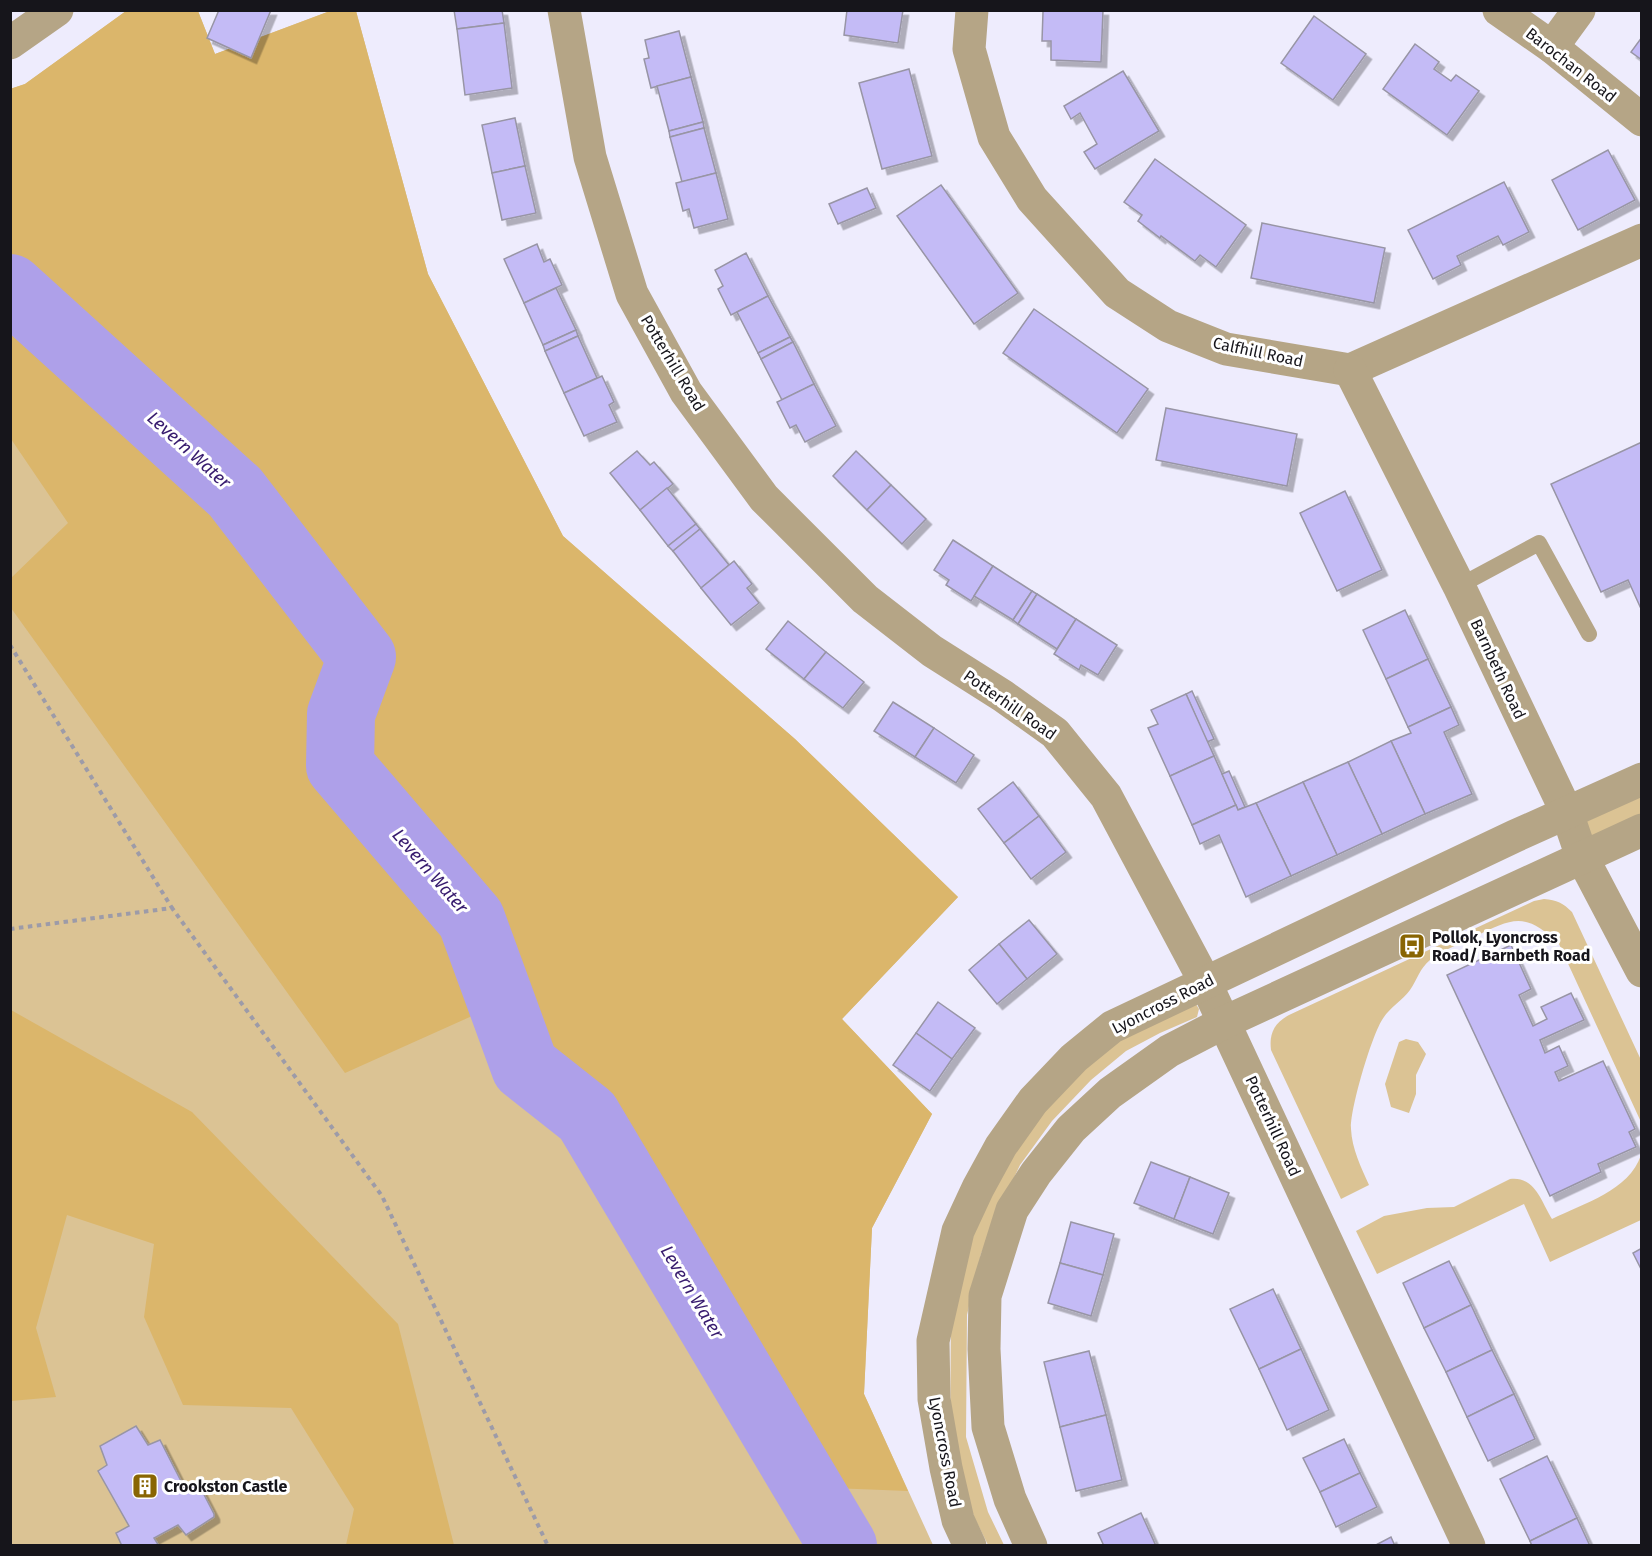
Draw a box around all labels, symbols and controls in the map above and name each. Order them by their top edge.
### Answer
street label: Barochan Road [1522,24,1620,106]
street label: Potterhill Road [637,311,709,415]
street label: Calfhill Road [1211,333,1305,371]
water label: Levern Water [143,407,236,494]
street label: Barnbeth Road [1466,616,1530,722]
street label: Potterhill Road [960,666,1060,744]
water label: Levern Water [387,824,473,919]
place label: Pollok, Lyoncross Road/ Barnbeth Road [1432,928,1590,965]
bus stop icon: Pollok, Lyoncross Road/ Barnbeth Road [1397,931,1427,961]
street label: Lyoncross Road [1109,970,1217,1038]
street label: Potterhill Road [1241,1073,1305,1179]
water label: Levern Water [656,1242,729,1343]
street label: Lyoncross Road [925,1395,965,1509]
building icon: Crookston Castle [130,1471,160,1501]
place label: Crookston Castle [164,1477,287,1496]

